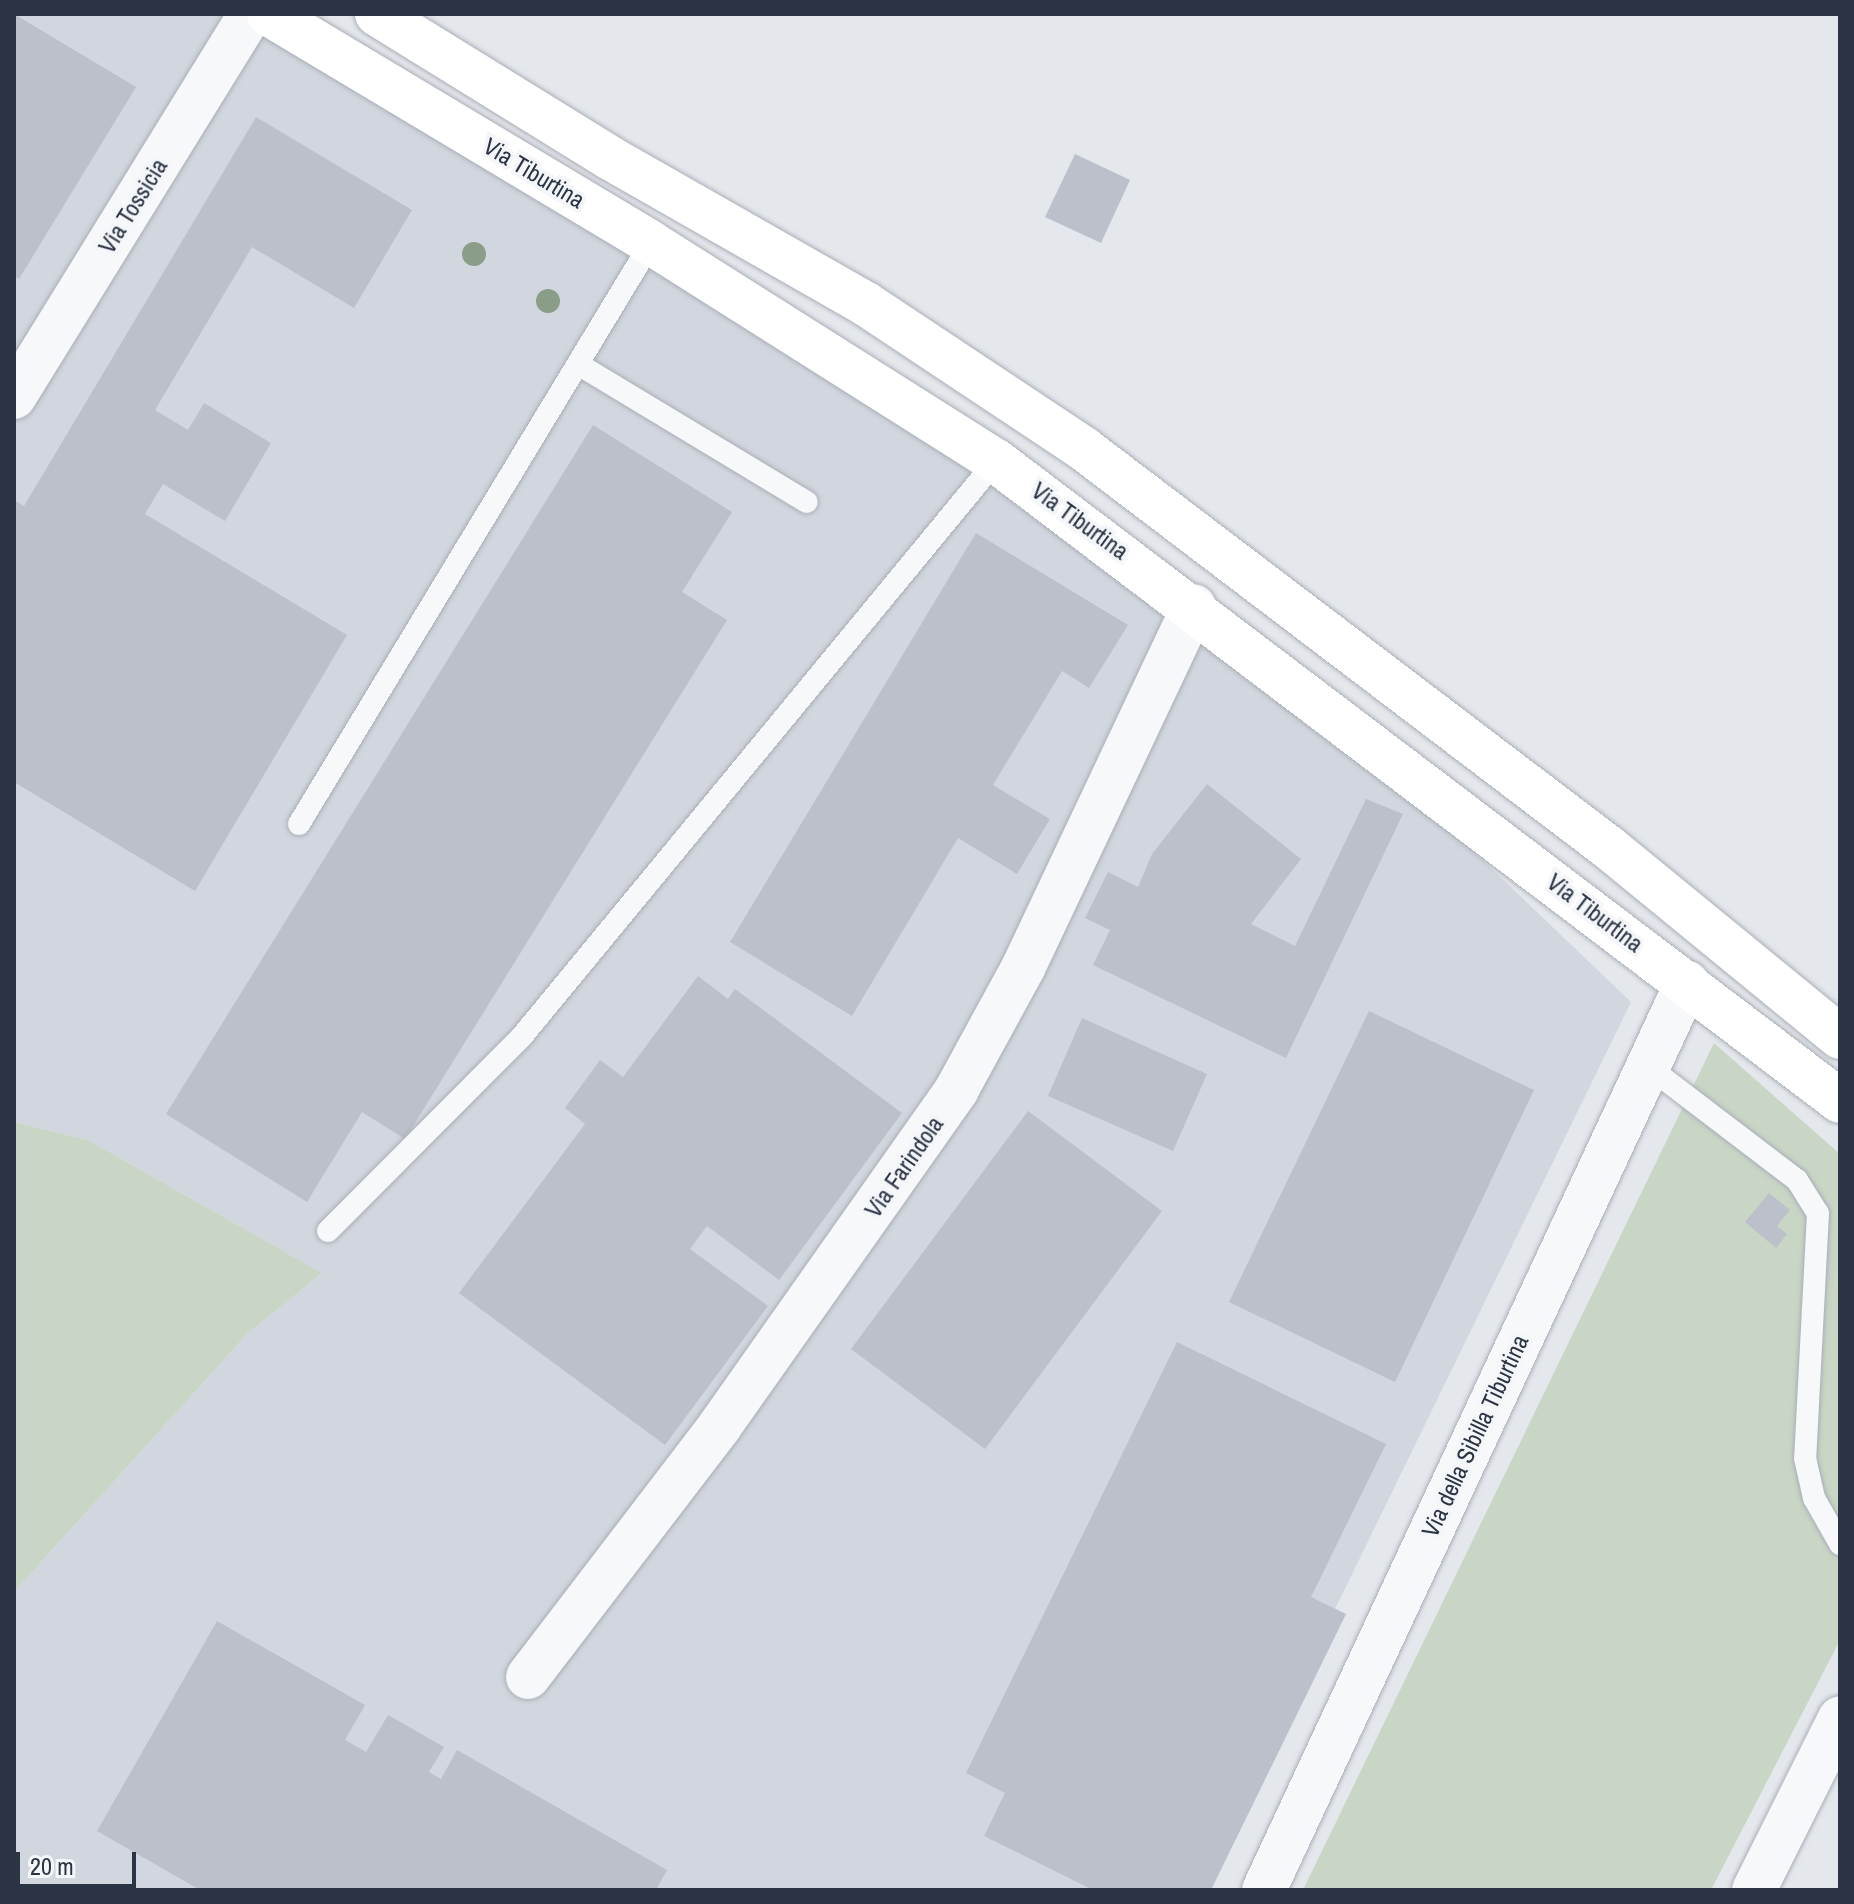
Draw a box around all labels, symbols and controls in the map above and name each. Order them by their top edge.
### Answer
street label: Via Tiburtina [478,132,590,214]
street label: Via Tossicia [92,153,174,259]
street label: Via Tiburtina [1026,476,1134,566]
street label: Via Tiburtina [1541,867,1649,959]
street label: Via Farindola [859,1111,949,1223]
street label: Via della Sibilla Tiburtina [1415,1330,1535,1542]
scale bar [20,1836,140,1886]
text: 20 m [30,1850,74,1882]

